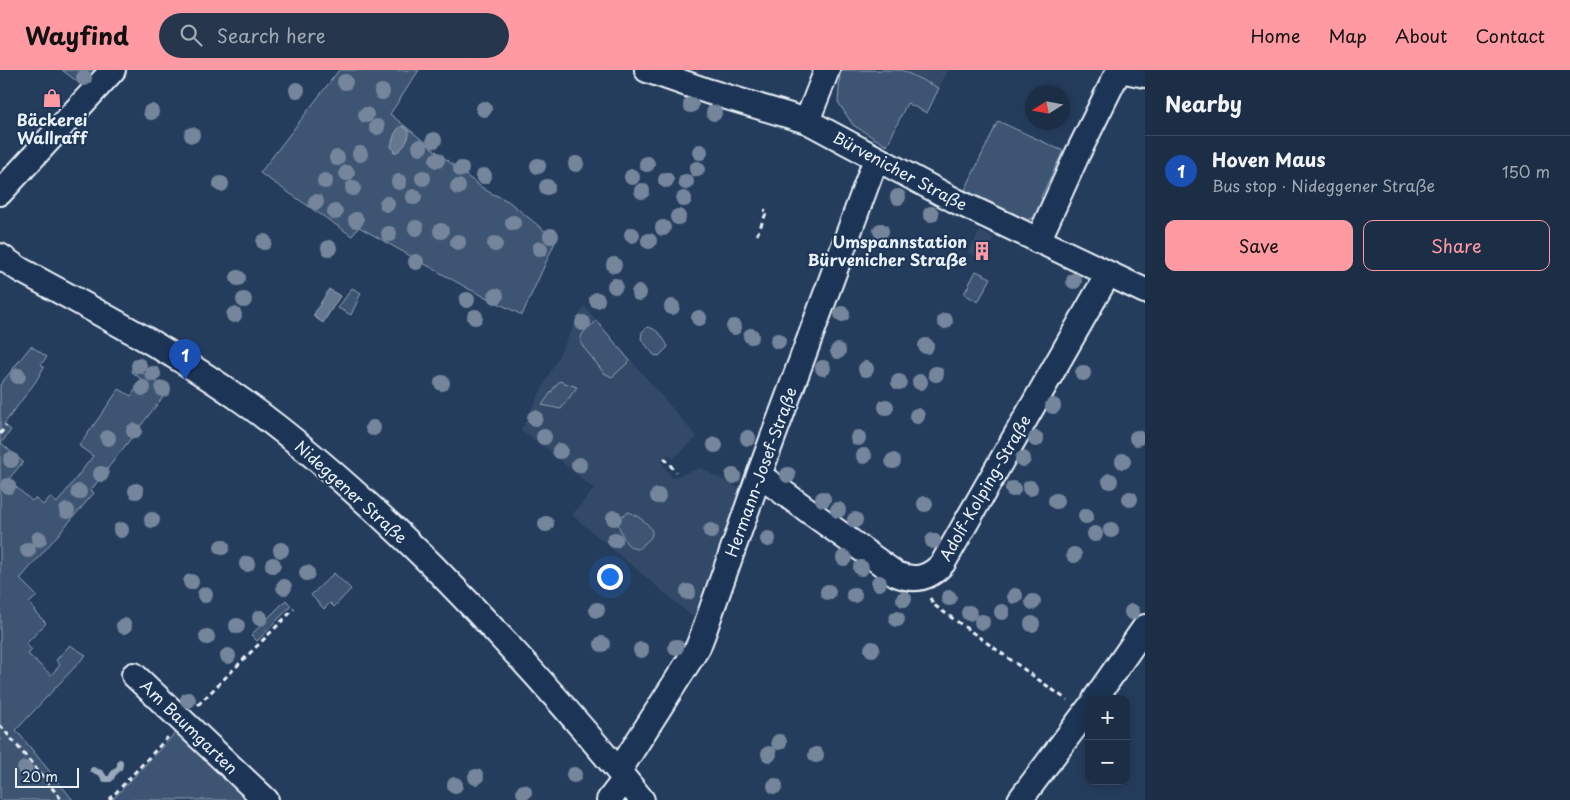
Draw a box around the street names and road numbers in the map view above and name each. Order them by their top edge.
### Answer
street label: Bürvenicher Straße [829,125,972,216]
street label: Hermann-Josef-Straße [718,383,802,560]
street label: Adolf-Kolping-Straße [932,410,1036,565]
street label: Nideggener Straße [290,434,413,548]
street label: Am Baumgarten [136,673,244,779]

